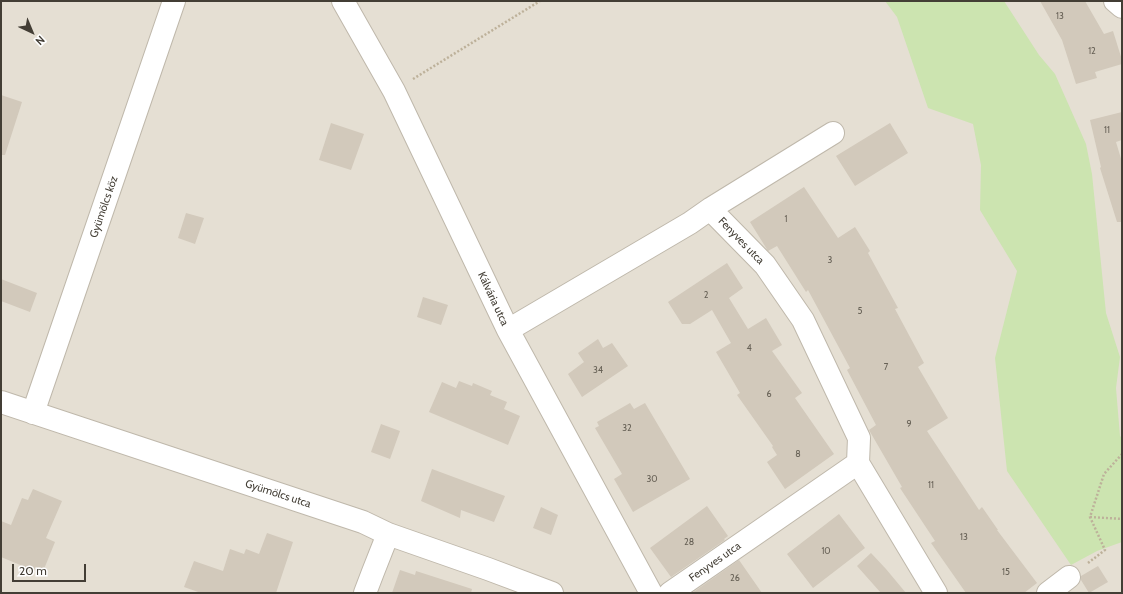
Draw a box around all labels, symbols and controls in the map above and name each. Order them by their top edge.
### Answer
house number: 13 [1056,11,1064,21]
north arrow [12,12,52,52]
text: N [33,33,48,48]
house number: 12 [1088,46,1096,56]
house number: 11 [1104,125,1110,135]
street label: Gyümölcs köz [87,174,121,240]
house number: 1 [785,214,787,224]
street label: Fenyves utca [715,215,767,267]
house number: 3 [828,255,832,265]
street label: Kálvária utca [475,270,511,328]
house number: 2 [704,290,708,300]
house number: 5 [858,306,862,316]
house number: 4 [746,343,752,353]
house number: 7 [884,362,888,372]
house number: 34 [593,365,603,375]
house number: 6 [766,389,772,399]
house number: 9 [906,419,912,429]
house number: 32 [622,423,632,433]
house number: 8 [795,449,801,459]
house number: 30 [646,474,658,484]
street label: Gyümölcs utca [243,477,313,511]
house number: 11 [928,480,934,490]
house number: 13 [960,532,968,542]
house number: 28 [684,537,694,547]
street label: Fenyves utca [687,539,743,585]
house number: 10 [821,546,831,556]
scale bar [14,556,88,582]
text: 20 m [19,563,47,578]
house number: 15 [1002,567,1010,577]
house number: 26 [730,573,740,583]

